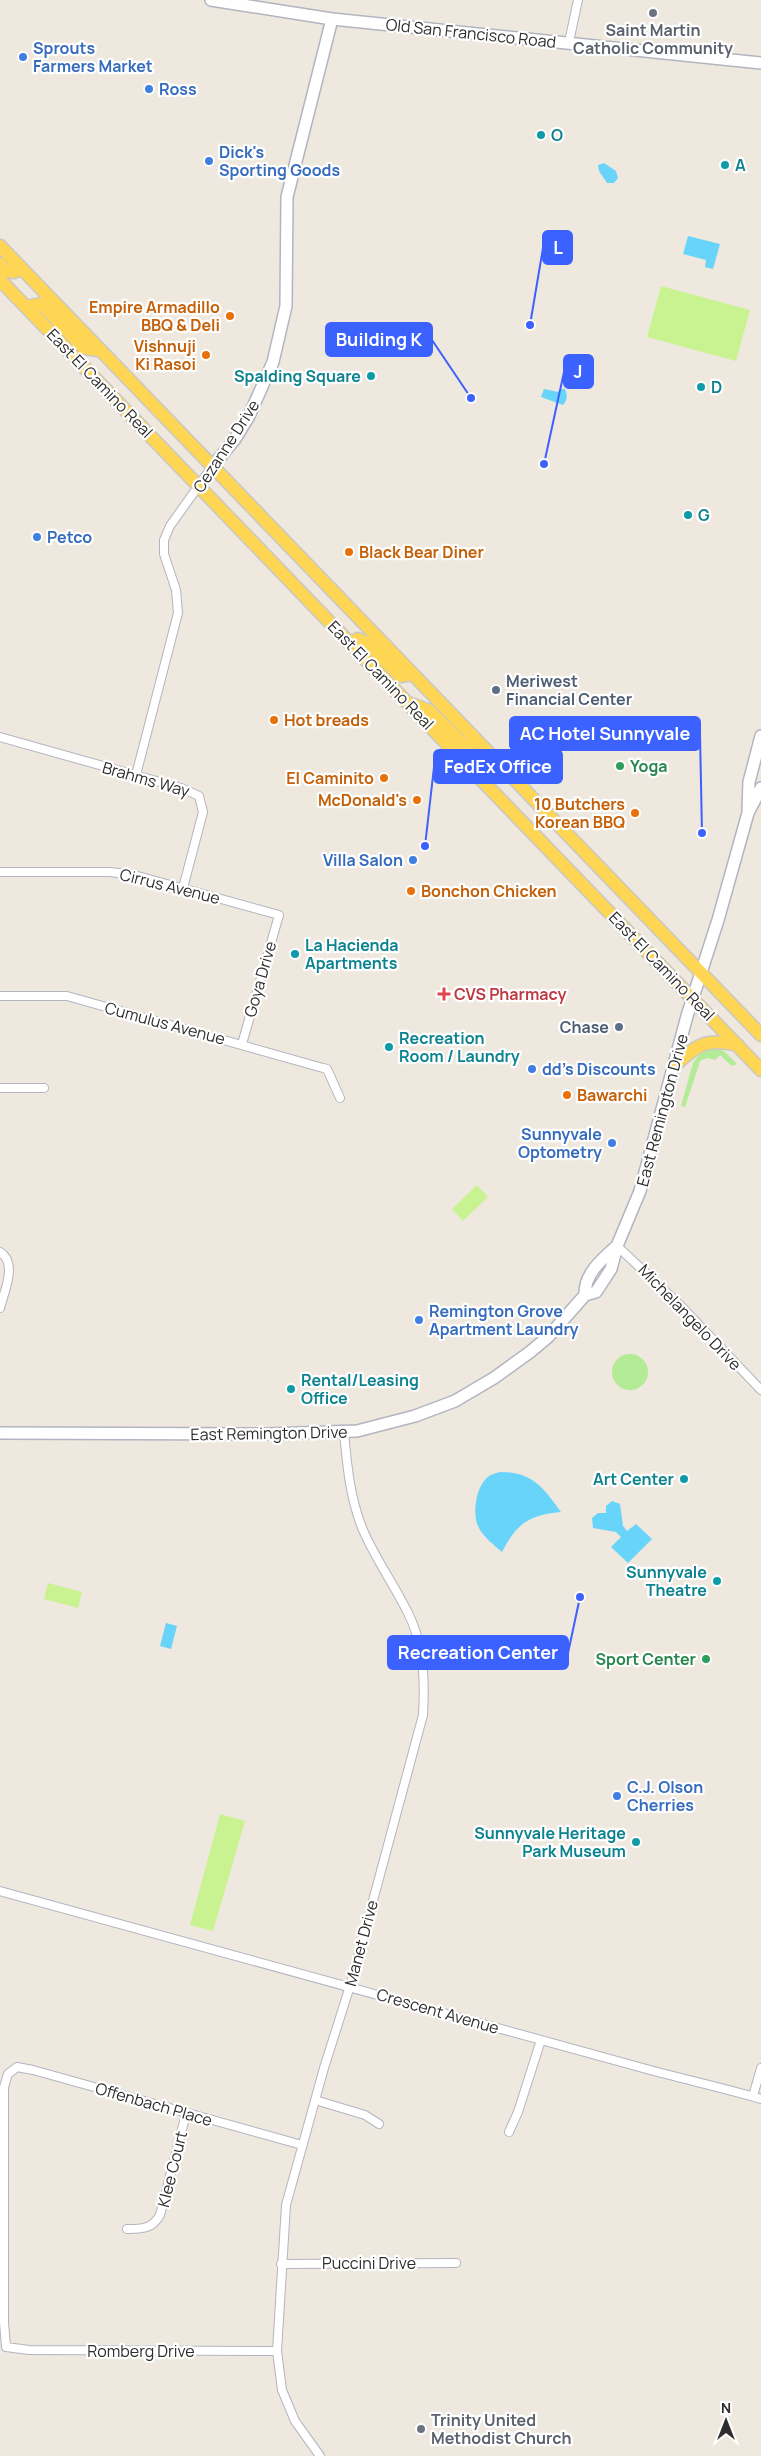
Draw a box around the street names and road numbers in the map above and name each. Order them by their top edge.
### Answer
street label: Old San Francisco Road [385,13,557,53]
street label: East El Camino Real [42,324,158,442]
street label: Cezanne Drive [188,395,264,497]
street label: East El Camino Real [323,616,439,734]
street label: Brahms Way [100,756,193,802]
street label: Cirrus Avenue [118,863,222,909]
street label: East El Camino Real [604,907,720,1025]
street label: Goya Drive [239,938,281,1020]
street label: Cumulus Avenue [102,996,228,1050]
street label: East Remington Drive [631,1031,693,1189]
street label: Michelangelo Drive [634,1259,746,1375]
street label: East Remington Drive [190,1421,348,1445]
street label: Manet Drive [339,1898,383,1988]
street label: Crescent Avenue [374,1983,502,2039]
street label: Offenbach Place [93,2077,215,2131]
street label: Klee Court [152,2129,192,2209]
street label: Puccini Drive [322,2252,416,2274]
street label: Romberg Drive [87,2340,195,2362]

